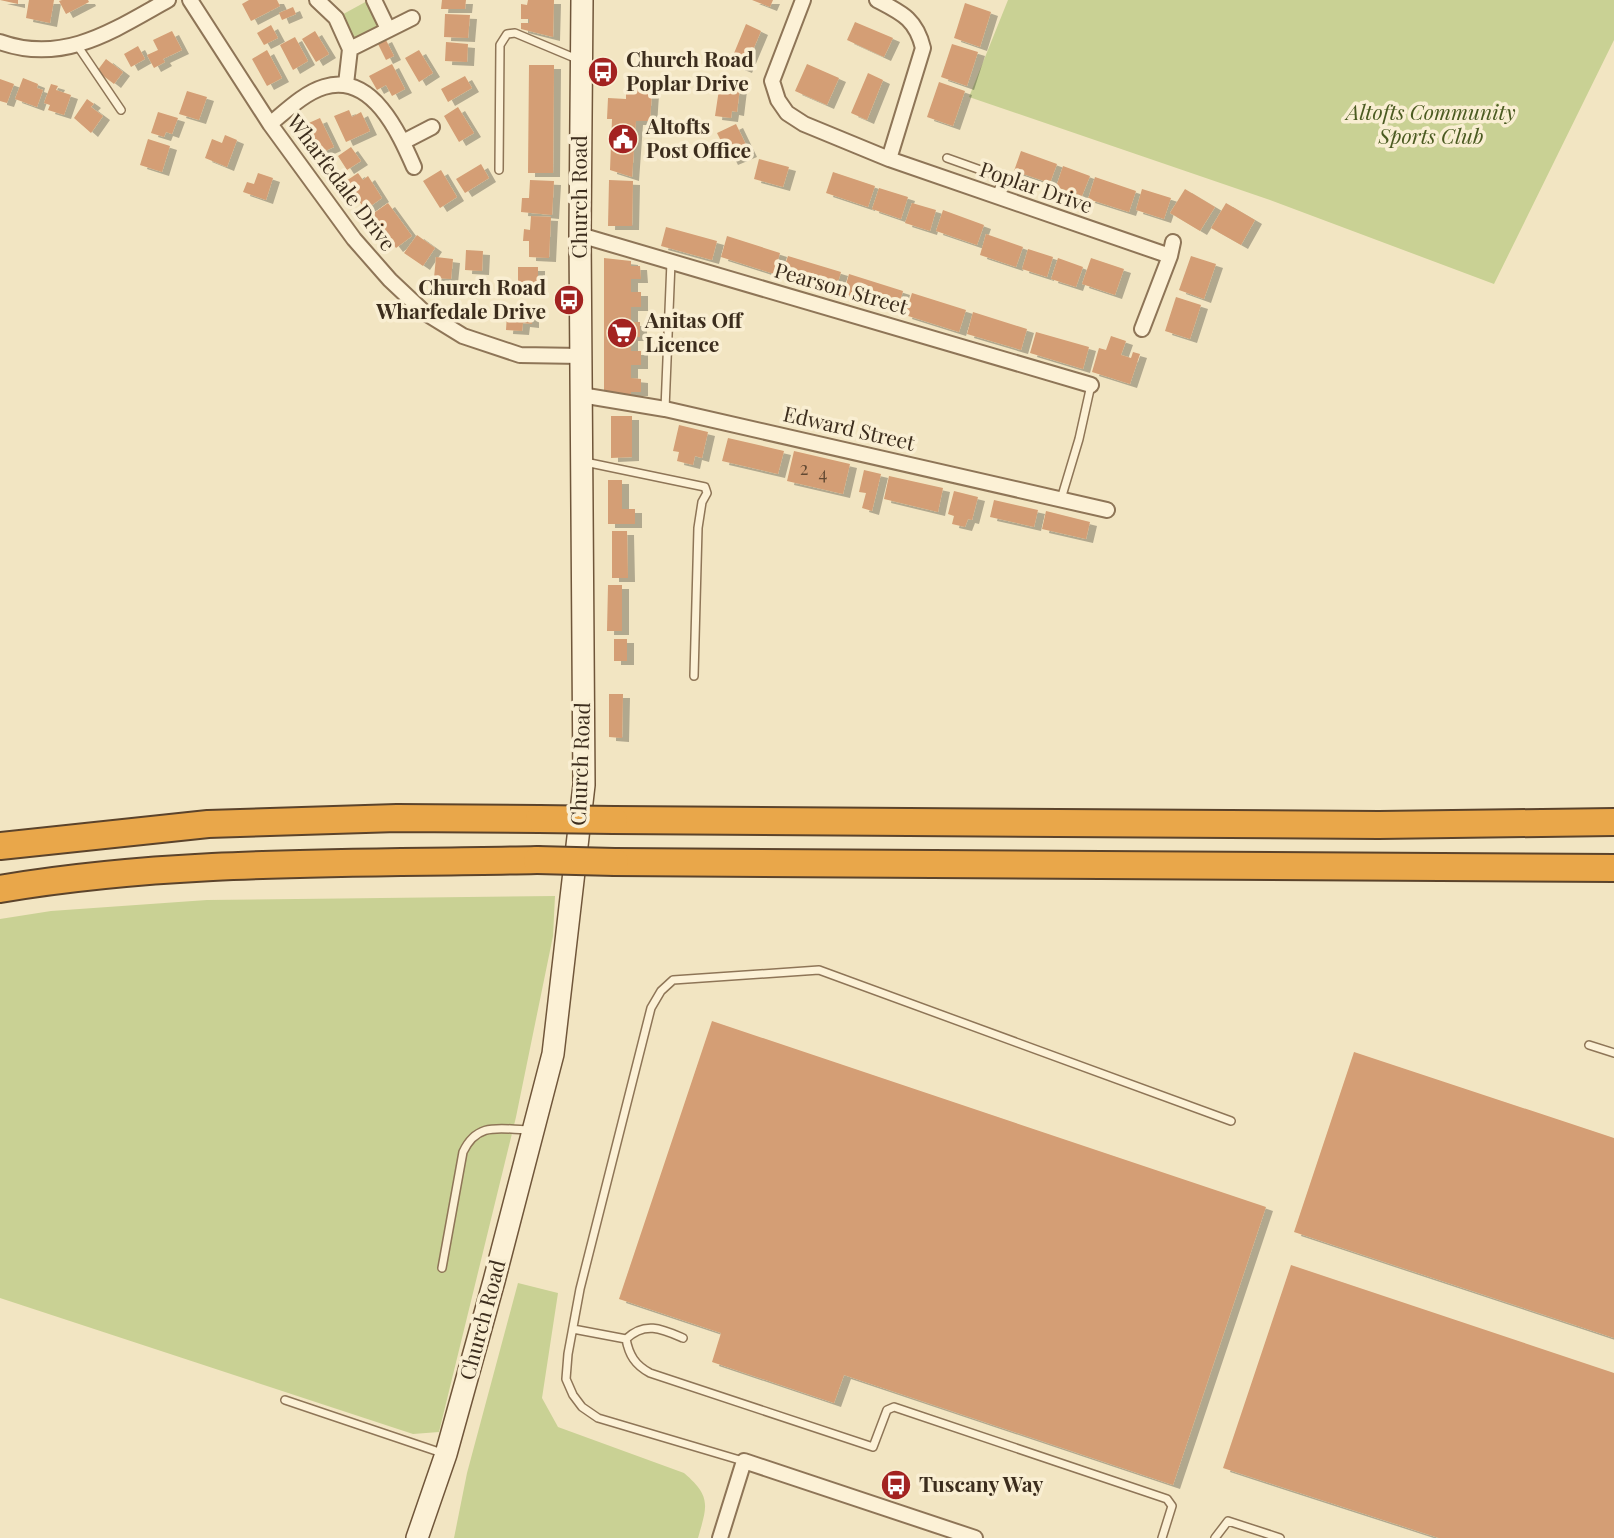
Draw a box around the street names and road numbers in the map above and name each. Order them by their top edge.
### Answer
street label: Wharfedale Drive [282,107,403,256]
street label: Church Road [564,135,592,259]
street label: Poplar Drive [976,154,1097,219]
street label: Pearson Street [772,255,912,320]
street label: Edward Street [781,398,919,456]
street label: Church Road [563,702,595,826]
street label: Church Road [452,1256,511,1383]

